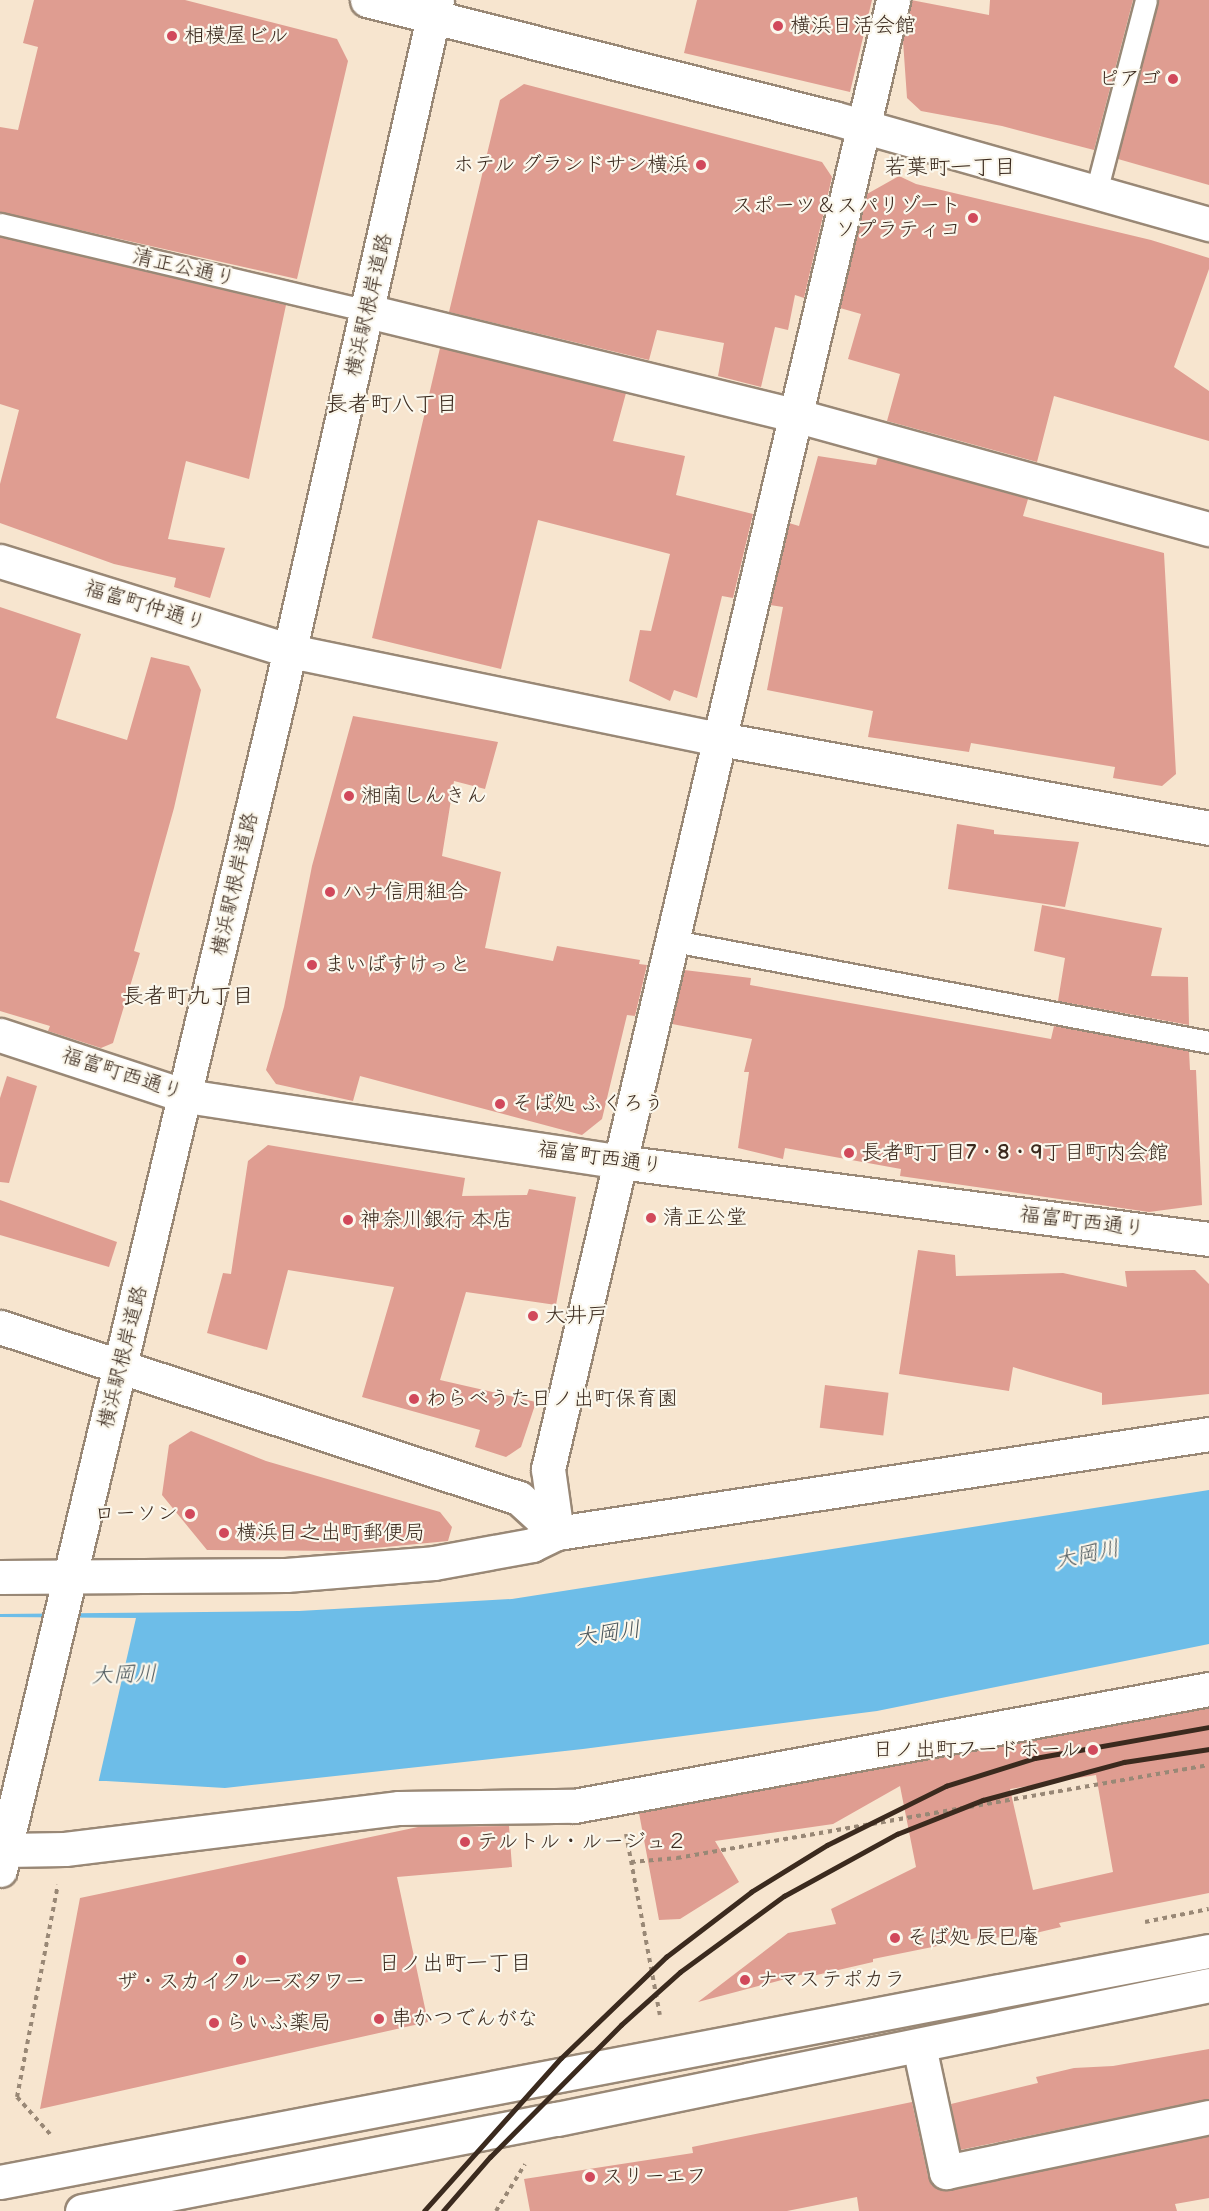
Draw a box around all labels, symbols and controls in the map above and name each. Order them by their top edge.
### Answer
place label: 横浜日活会館 [790,13,916,39]
marker: 横浜日活会館 [771,19,785,33]
place label: 相模屋ビル [184,23,289,49]
marker: 相模屋ビル [165,29,179,43]
place label: ピアゴ [1098,66,1161,92]
marker: ピアゴ [1166,72,1180,86]
place label: ホテル グランドサン横浜 [452,152,689,178]
district label: 若葉町一丁目 [884,155,1016,181]
marker: ホテル グランドサン横浜 [694,158,708,172]
place label: スポーツ＆スパリゾート ソプラティコ [732,193,961,243]
marker: スポーツ＆スパリゾート ソプラティコ [966,211,980,225]
street label: 横浜駅根岸道路 [340,231,398,379]
street label: 清正公通り [130,244,238,292]
district label: 長者町八丁目 [326,392,458,418]
street label: 福富町仲通り [81,576,209,636]
place label: 湘南しんきん [361,783,487,809]
marker: 湘南しんきん [342,789,356,803]
street label: 横浜駅根岸道路 [206,810,264,958]
place label: ハナ信用組合 [342,879,468,905]
marker: ハナ信用組合 [323,885,337,899]
place label: まいばすけっと [324,952,471,978]
marker: まいばすけっと [305,958,319,972]
district label: 長者町九丁目 [122,984,254,1010]
street label: 福富町西通り [58,1043,186,1105]
place label: そば処 ふくろう [512,1091,665,1117]
marker: そば処 ふくろう [493,1097,507,1111]
street label: 福富町西通り [536,1137,664,1179]
place label: 長者町丁目7・8・9丁目町内会館 [861,1140,1169,1166]
marker: 長者町丁目7・8・9丁目町内会館 [842,1146,856,1160]
street label: 福富町西通り [1018,1202,1146,1242]
place label: 清正公堂 [663,1205,747,1231]
place label: 神奈川銀行 本店 [360,1207,513,1233]
marker: 清正公堂 [644,1211,658,1225]
marker: 神奈川銀行 本店 [341,1213,355,1227]
street label: 横浜駅根岸道路 [93,1283,153,1431]
place label: 大井戸 [545,1303,608,1329]
marker: 大井戸 [526,1309,540,1323]
place label: わらべうた日ノ出町保育園 [426,1386,678,1412]
marker: わらべうた日ノ出町保育園 [407,1392,421,1406]
place label: ローソン [94,1501,178,1527]
marker: ローソン [183,1507,197,1521]
place label: 横浜日之出町郵便局 [236,1520,425,1546]
marker: 横浜日之出町郵便局 [217,1526,231,1540]
water label: 大岡川 [1052,1535,1122,1575]
water label: 大岡川 [573,1616,643,1652]
water label: 大岡川 [91,1661,157,1689]
place label: 日ノ出町フードホール [871,1737,1081,1763]
marker: 日ノ出町フードホール [1086,1743,1100,1757]
place label: テルトル・ルージュ２ [477,1829,688,1855]
marker: テルトル・ルージュ２ [458,1835,472,1849]
place label: そば処 辰巳庵 [907,1925,1039,1951]
marker: そば処 辰巳庵 [888,1931,902,1945]
district label: 日ノ出町一丁目 [378,1951,532,1977]
marker: ザ・スカイクルーズタワー [234,1953,248,1967]
place label: ナマステポカラ [757,1967,904,1993]
place label: ザ・スカイクルーズタワー [115,1969,367,1995]
marker: ナマステポカラ [738,1973,752,1987]
place label: 串かつでんがな [391,2006,538,2032]
place label: らいふ薬局 [226,2010,331,2036]
marker: 串かつでんがな [372,2012,386,2026]
marker: らいふ薬局 [207,2016,221,2030]
place label: スリーエフ [602,2164,707,2190]
marker: スリーエフ [583,2170,597,2184]

